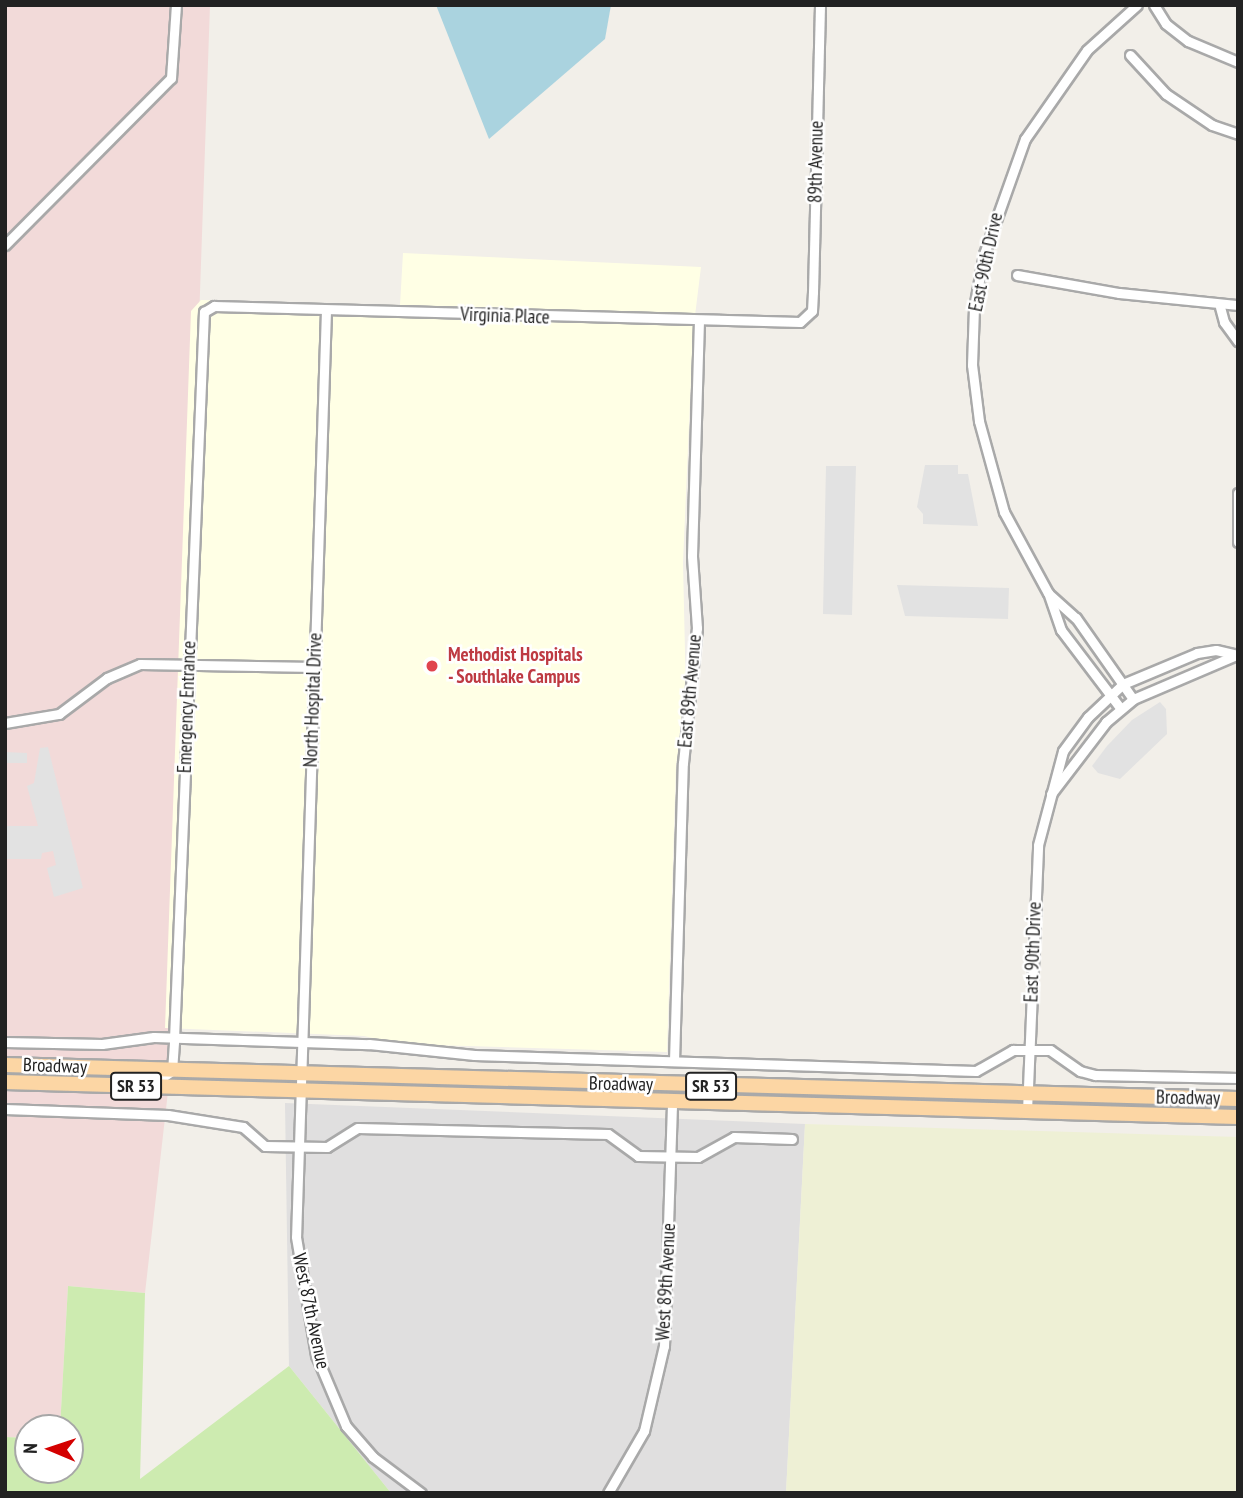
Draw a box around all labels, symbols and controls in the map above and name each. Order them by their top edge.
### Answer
street label: 89th Avenue [804,120,828,204]
street label: East 90th Drive [964,210,1008,314]
street label: Virginia Place [460,303,550,329]
street label: North Hospital Drive [299,632,327,768]
street label: East 89th Avenue [674,633,706,749]
street label: Emergency Entrance [173,640,201,774]
place label: Methodist Hospitals - Southlake Campus [448,644,583,688]
marker: Methodist Hospitals - Southlake Campus [422,656,442,676]
street label: East 90th Drive [1020,901,1046,1003]
street label: Broadway [23,1053,87,1079]
road number: SR 53 [110,1072,162,1100]
street label: Broadway [589,1072,653,1096]
road number: SR 53 [685,1072,737,1100]
street label: Broadway [1156,1086,1220,1110]
street label: West 89th Avenue [652,1222,680,1342]
street label: West 87th Avenue [288,1251,334,1371]
north arrow [14,1414,84,1484]
text: N [18,1443,42,1454]

